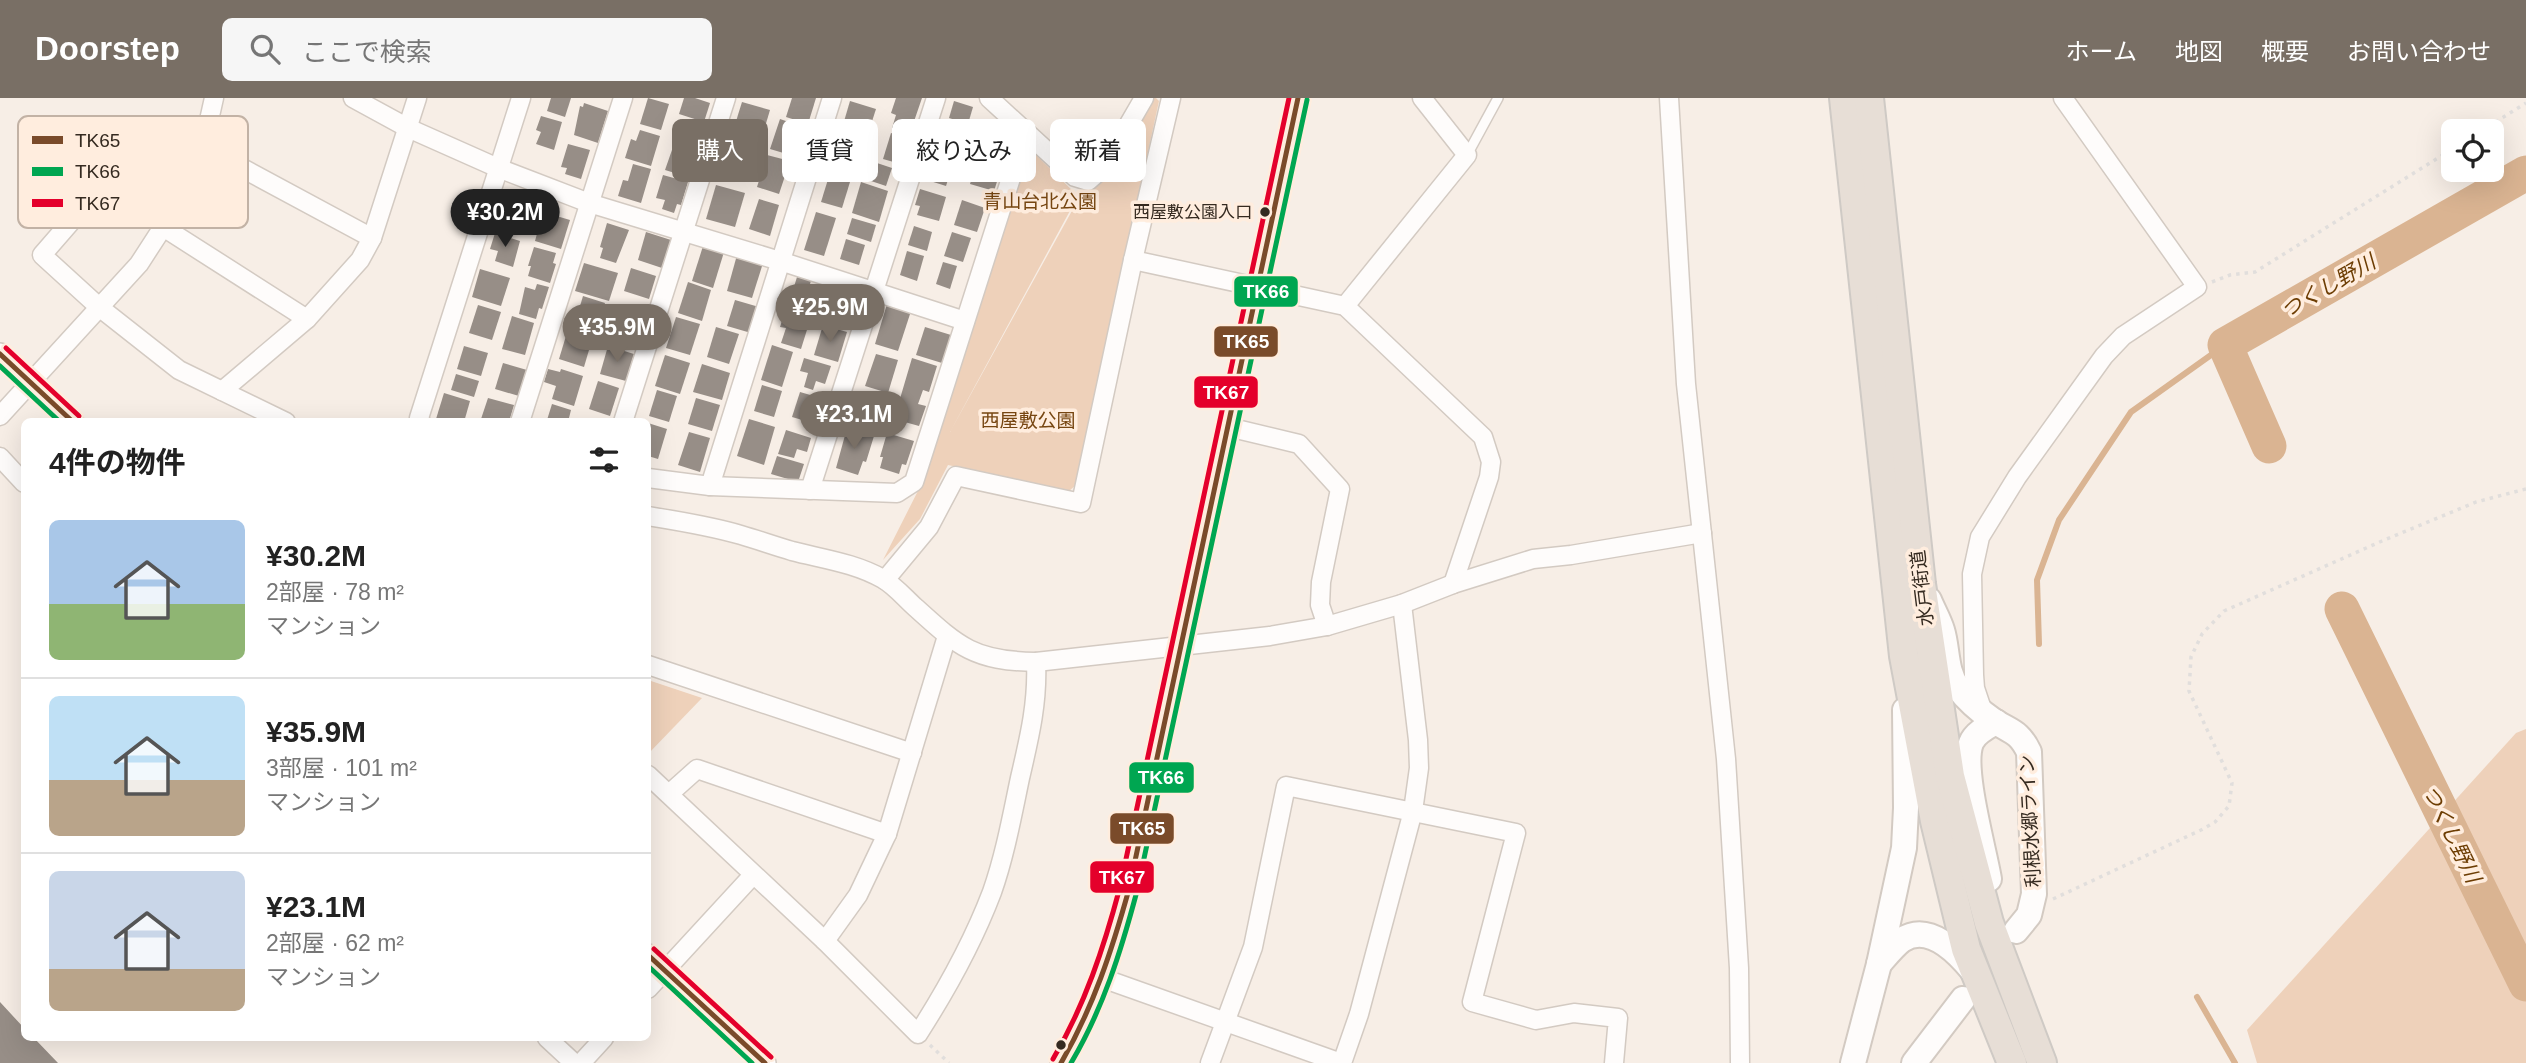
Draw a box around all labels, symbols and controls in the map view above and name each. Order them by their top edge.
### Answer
search box [222,18,712,81]
text: Doorstep [35,30,180,67]
icon: search [246,30,284,68]
text: ここで検索 [302,37,432,67]
text: ホーム [2066,38,2137,65]
text: 地図 [2175,38,2223,65]
text: 概要 [2261,38,2309,65]
text: お問い合わせ [2347,38,2491,65]
legend [18,116,248,228]
chip: 購入 [672,119,768,182]
chip: 賃貸 [782,119,878,182]
chip: 絞り込み [892,119,1036,182]
chip: 新着 [1050,119,1146,182]
map controls [2441,119,2504,182]
button: locate [2441,119,2504,182]
text: TK65 [75,130,120,151]
text: TK66 [75,161,120,182]
pin: ¥30.2M [448,190,562,249]
park label: 青山台北公園 [983,191,1097,212]
text: TK67 [75,193,120,214]
text: ¥30.2M [467,199,543,225]
place label: 西屋敷公園入口 [1133,203,1252,222]
marker: 西屋敷公園入口 [1258,205,1272,219]
water label: つくし野川 [2277,249,2381,322]
line badge: TK66 [1233,275,1299,308]
text: TK66 [1243,281,1289,302]
pin: ¥25.9M [773,285,887,344]
text: ¥25.9M [792,294,868,320]
pin: ¥35.9M [560,304,674,364]
text: ¥35.9M [579,314,655,340]
line badge: TK65 [1213,325,1279,358]
text: TK65 [1223,331,1270,352]
line badge: TK67 [1193,375,1259,409]
text: TK67 [1203,382,1249,403]
pin: ¥23.1M [797,392,911,451]
text: ¥23.1M [816,401,892,427]
park label: 西屋敷公園 [980,410,1076,431]
icon: filters [585,441,623,479]
text: 4件の物件 [49,446,186,479]
text: ¥30.2M [266,539,366,572]
icon: home [105,548,189,632]
street label: 水戸街道 [1907,549,1937,627]
text: 2部屋 · 78 m² [266,579,404,605]
text: マンション [266,613,381,639]
text: ¥35.9M [266,715,366,748]
icon: home [105,724,189,808]
street label: 利根水郷ライン [2016,754,2044,888]
text: 3部屋 · 101 m² [266,755,417,781]
line badge: TK66 [1128,761,1195,794]
text: TK66 [1138,767,1184,788]
water label: つくし野川 [2419,782,2486,888]
text: マンション [266,789,381,815]
line badge: TK65 [1109,812,1175,845]
text: TK65 [1119,818,1166,839]
line badge: TK67 [1089,860,1155,894]
text: TK67 [1099,867,1145,888]
text: ¥23.1M [266,890,366,923]
icon: home [105,899,189,983]
text: 2部屋 · 62 m² [266,930,404,956]
text: マンション [266,964,381,990]
unlabelled marker [1054,1038,1068,1052]

